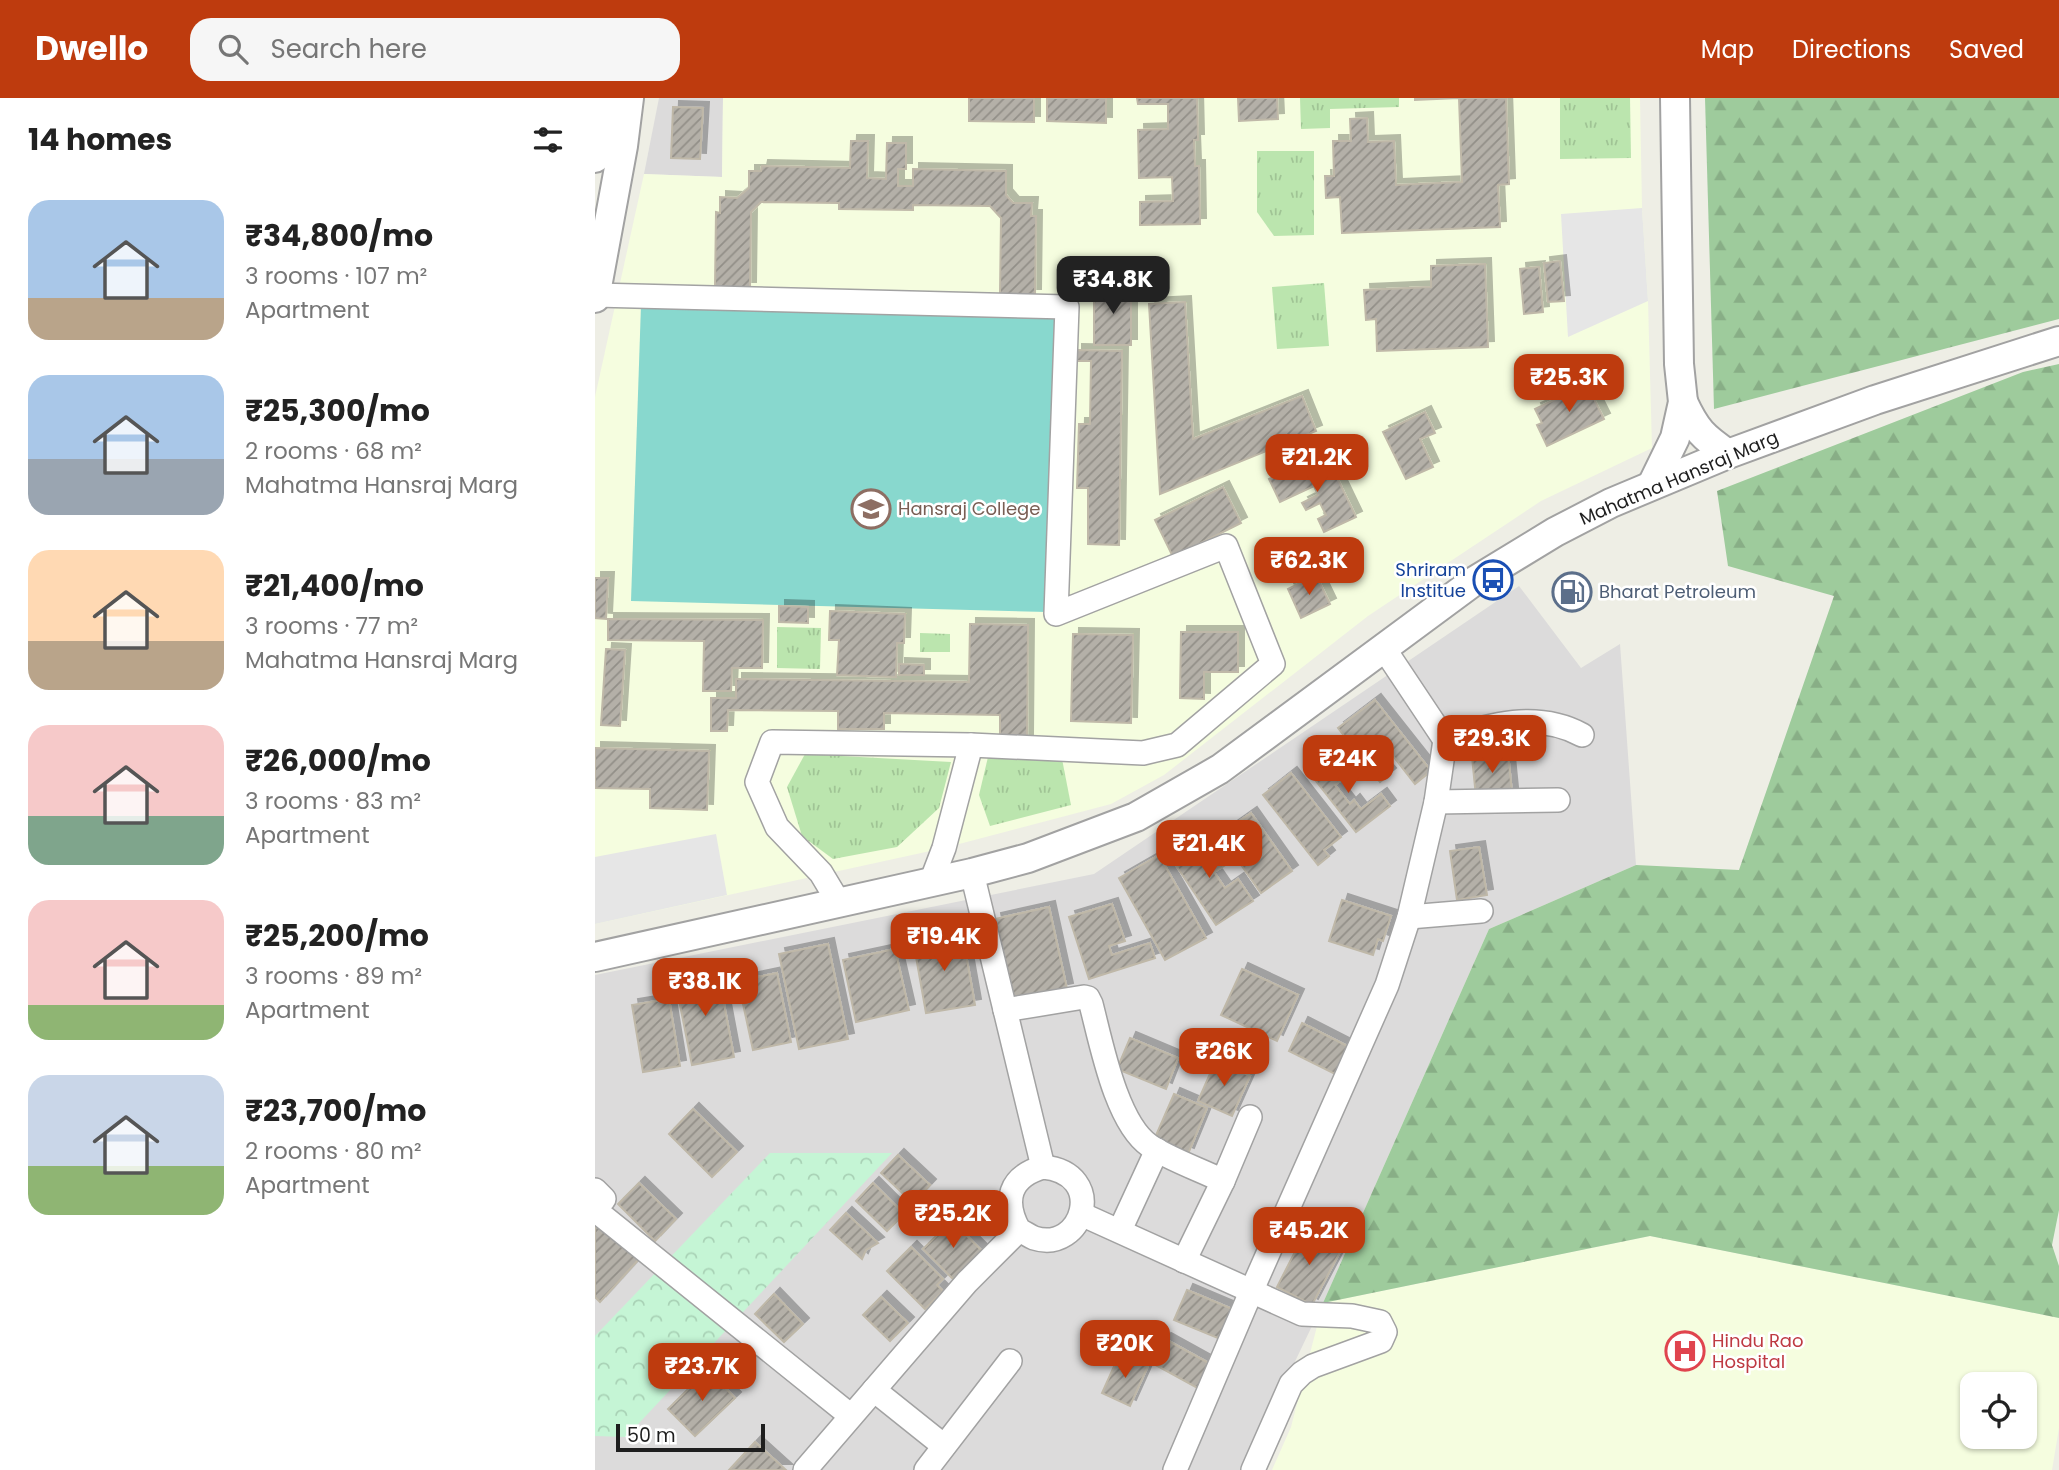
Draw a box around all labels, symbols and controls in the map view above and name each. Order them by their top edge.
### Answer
search box [190,18,680,81]
text: Dwello [35,25,148,72]
icon: search [214,30,252,68]
text: Search here [270,31,427,67]
text: Map [1701,33,1754,66]
text: Directions [1792,33,1911,66]
text: Saved [1949,33,2024,66]
text: 14 homes [28,118,172,161]
icon: filters [529,121,567,159]
text: ₹34,800/mo [245,214,433,257]
icon: home [84,228,168,312]
pin: ₹34.8K [1056,256,1170,316]
text: 3 rooms · 107 m² [245,260,427,292]
text: ₹34.8K [1073,263,1153,295]
text: Apartment [245,294,370,326]
pin: ₹25.3K [1512,354,1626,414]
text: ₹25.3K [1530,361,1608,393]
text: ₹25,300/mo [245,389,430,432]
icon: home [84,403,168,487]
street label: Mahatma Hansraj Marg [1576,424,1782,531]
pin: ₹21.2K [1260,434,1374,494]
text: 2 rooms · 68 m² [245,435,422,467]
text: ₹21.2K [1281,441,1353,473]
text: Mahatma Hansraj Marg [245,469,518,501]
school or university icon: Hansraj College [850,488,892,530]
place label: Hansraj College [898,496,1040,521]
pin: ₹62.3K [1252,538,1366,597]
text: ₹62.3K [1270,544,1348,576]
place label: Shriram Institue [1395,557,1466,603]
bus stop icon: Shriram Institue [1472,559,1514,601]
text: ₹21,400/mo [245,564,424,607]
fuel station icon: Bharat Petroleum [1551,571,1593,613]
icon: home [84,578,168,662]
place label: Bharat Petroleum [1599,579,1756,604]
text: 3 rooms · 77 m² [245,610,418,642]
text: Mahatma Hansraj Marg [245,644,518,676]
pin: ₹29.3K [1435,716,1549,775]
text: ₹29.3K [1453,722,1531,754]
pin: ₹24K [1307,736,1389,795]
text: ₹26,000/mo [245,739,431,782]
text: ₹24K [1319,742,1377,774]
icon: home [84,753,168,837]
text: 3 rooms · 83 m² [245,785,421,817]
text: Apartment [245,819,370,851]
pin: ₹21.4K [1152,820,1266,880]
text: ₹21.4K [1172,827,1246,859]
text: ₹25,200/mo [245,914,429,957]
pin: ₹19.4K [887,914,1001,973]
text: ₹19.4K [907,920,981,952]
icon: home [84,928,168,1012]
pin: ₹38.1K [648,958,762,1018]
text: 3 rooms · 89 m² [245,960,422,992]
text: ₹38.1K [668,965,742,997]
text: Apartment [245,994,370,1026]
pin: ₹26K [1183,1028,1265,1088]
text: ₹26K [1195,1035,1253,1067]
text: ₹23,700/mo [245,1089,426,1132]
icon: home [84,1103,168,1187]
text: 2 rooms · 80 m² [245,1135,422,1167]
text: Apartment [245,1169,370,1201]
pin: ₹25.2K [896,1190,1010,1250]
text: ₹25.2K [914,1197,992,1229]
pin: ₹45.2K [1252,1208,1366,1267]
text: ₹45.2K [1269,1214,1349,1246]
pin: ₹20K [1084,1320,1166,1380]
text: ₹20K [1096,1327,1154,1359]
place label: Hindu Rao Hospital [1712,1328,1804,1374]
hospital icon: Hindu Rao Hospital [1664,1330,1706,1372]
pin: ₹23.7K [645,1344,759,1403]
text: ₹23.7K [664,1350,740,1382]
map controls [1960,1372,2037,1449]
button: locate [1960,1372,2037,1449]
scale bar [616,1421,765,1453]
text: 50 m [627,1422,676,1449]

